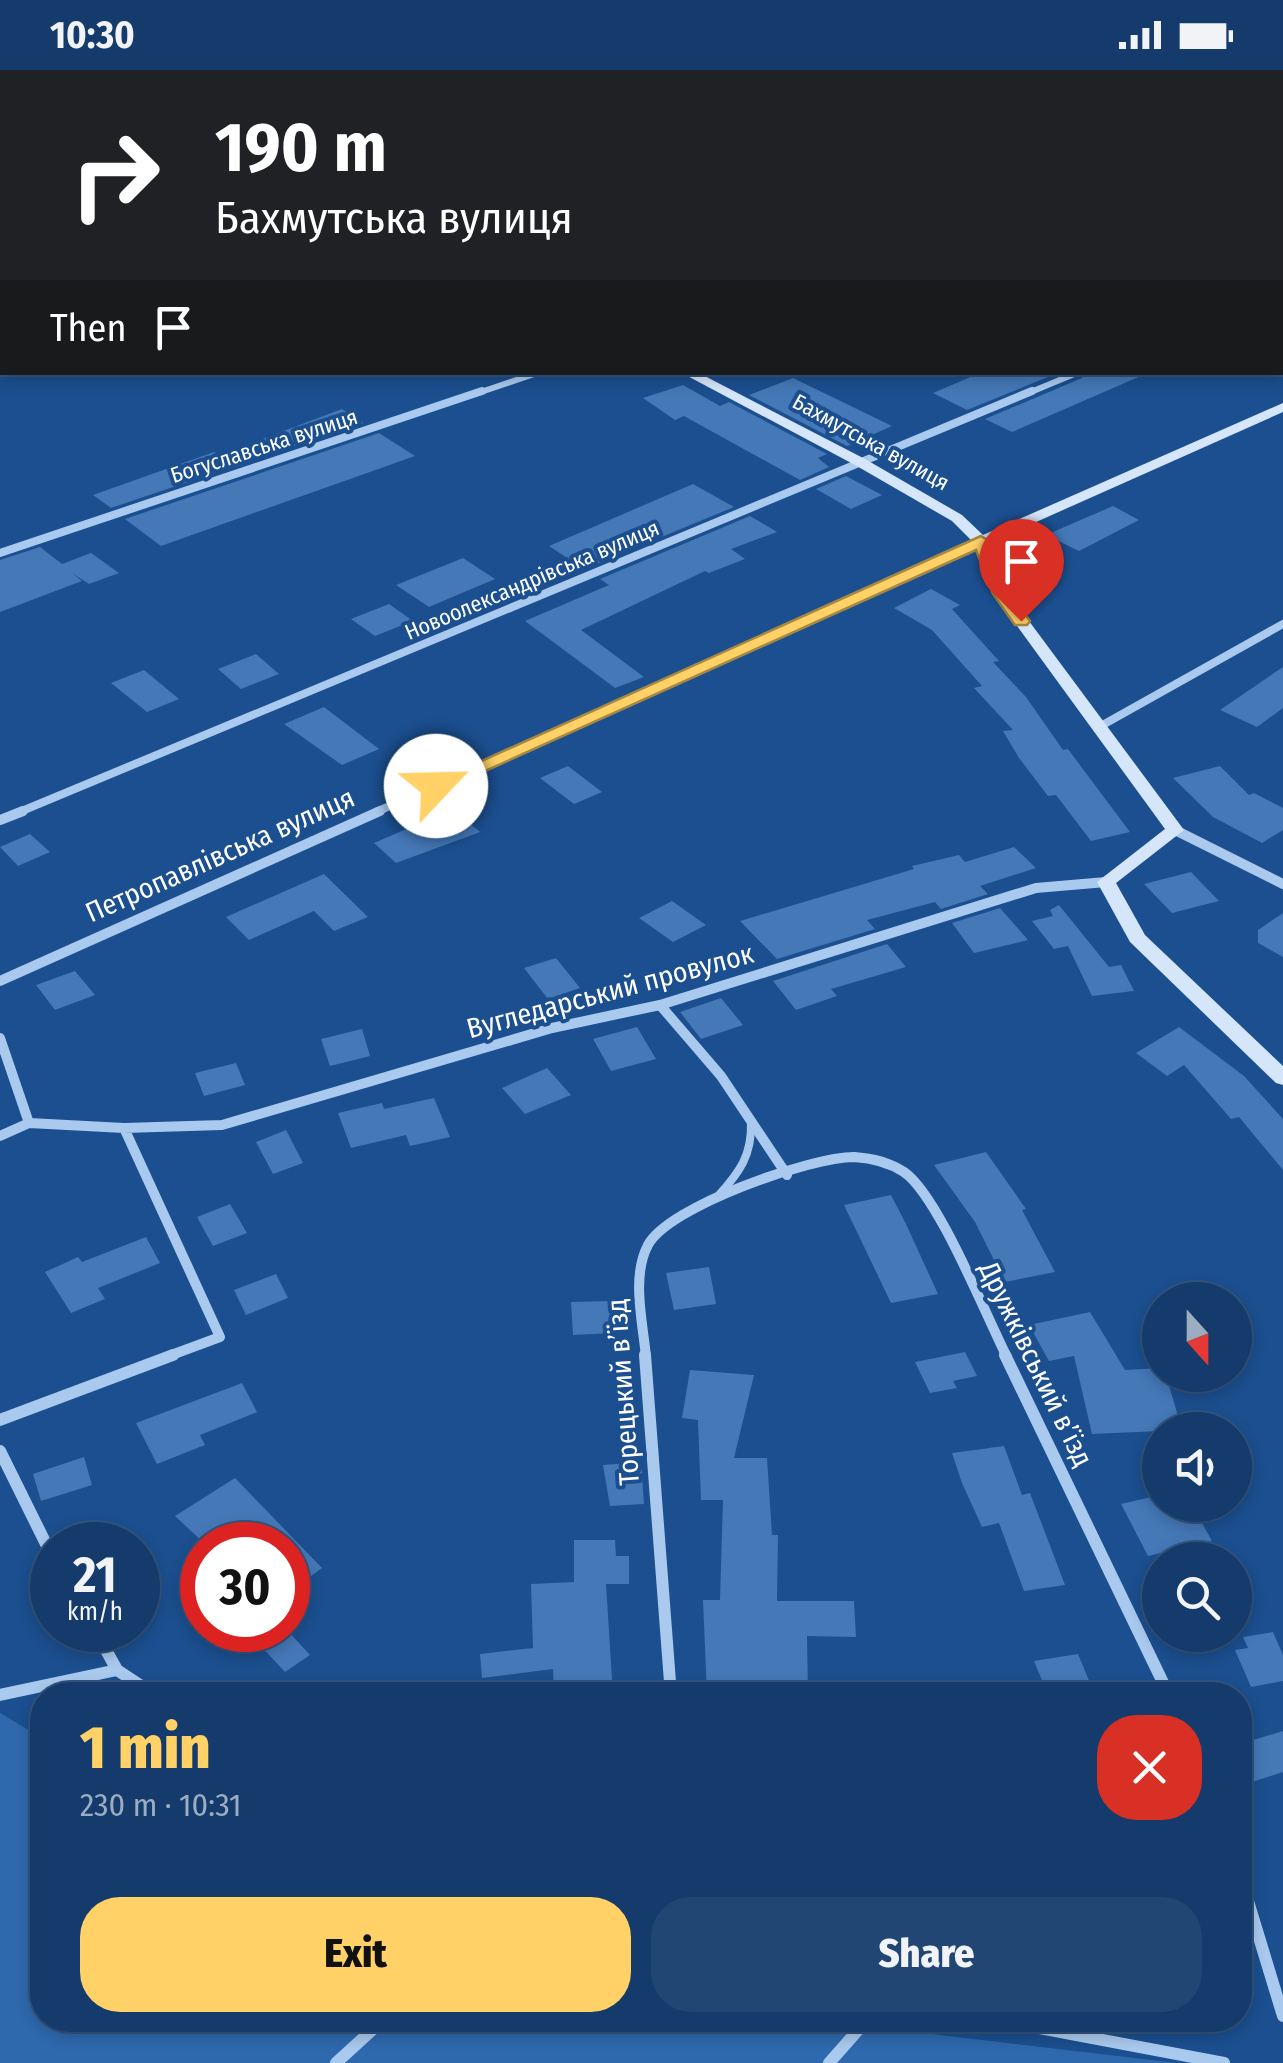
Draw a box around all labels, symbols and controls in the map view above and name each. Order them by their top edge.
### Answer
text: 10:30 [50,12,135,58]
text: 190 m [215,106,387,190]
icon: right [50,110,180,240]
text: Бахмутська вулиця [215,191,573,245]
icon: arrive [146,300,201,355]
text: Then [50,305,126,351]
street label: Бахмутська вулиця [788,388,954,496]
street label: Богуславська вулиця [167,403,361,489]
street label: Новоолександрівська вулиця [401,514,663,646]
pin [979,519,1064,622]
icon: arrive [994,534,1049,589]
position arrow [384,734,488,838]
street label: Петропавлівська вулиця [80,781,360,929]
street label: Вугледарський провулок [463,937,757,1045]
street label: Дружківський в’їзд [972,1255,1100,1472]
north arrow [1142,1282,1252,1392]
map controls [1142,1282,1252,1652]
street label: Торецький в’їзд [600,1298,646,1486]
button: sound [1142,1412,1252,1522]
speed limit sign: 30 [180,1522,310,1652]
button: search [1142,1542,1252,1652]
text: 21 [73,1545,117,1605]
text: km/h [67,1597,123,1627]
text: 1 min [80,1712,211,1784]
button: close [1097,1715,1202,1820]
text: 230 m · 10:31 [80,1786,241,1824]
button: Exit [80,1897,631,2012]
button: Share [651,1897,1202,2012]

